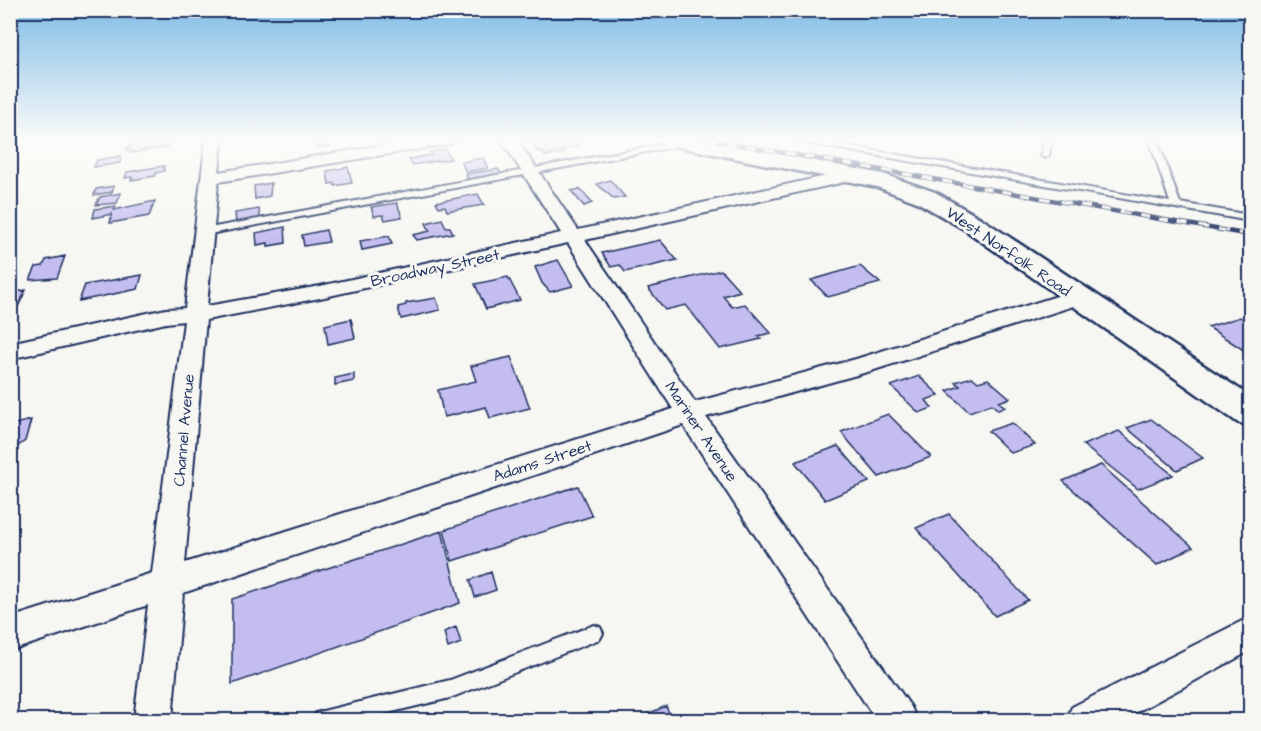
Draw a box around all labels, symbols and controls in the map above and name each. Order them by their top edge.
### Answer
street label: West Norfolk Road [942,202,1075,302]
street label: Broadway Street [369,243,502,293]
street label: Channel Avenue [168,373,200,487]
street label: Mariner Avenue [659,377,743,486]
street label: Adams Street [490,434,595,487]

